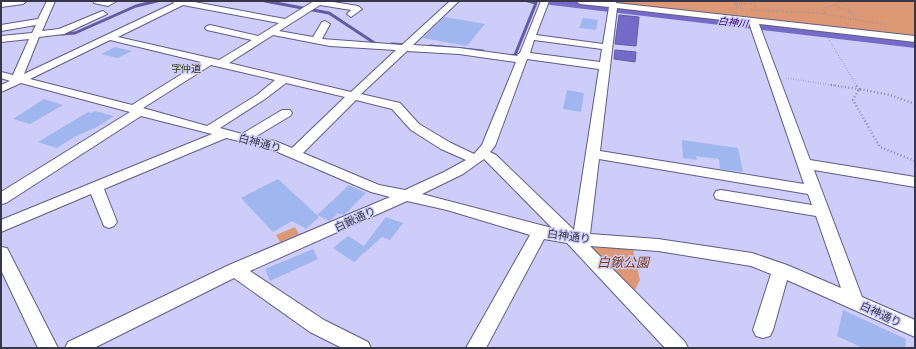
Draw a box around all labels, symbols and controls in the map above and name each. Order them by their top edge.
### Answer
water label: 白神川 [717,13,750,31]
district label: 字仲道 [171,61,201,75]
street label: 白神通り [237,130,283,155]
street label: 白鍬通り [332,202,378,235]
street label: 白神通り [546,225,592,246]
park label: 白鍬公園 [597,253,651,271]
street label: 白神通り [858,297,904,330]

